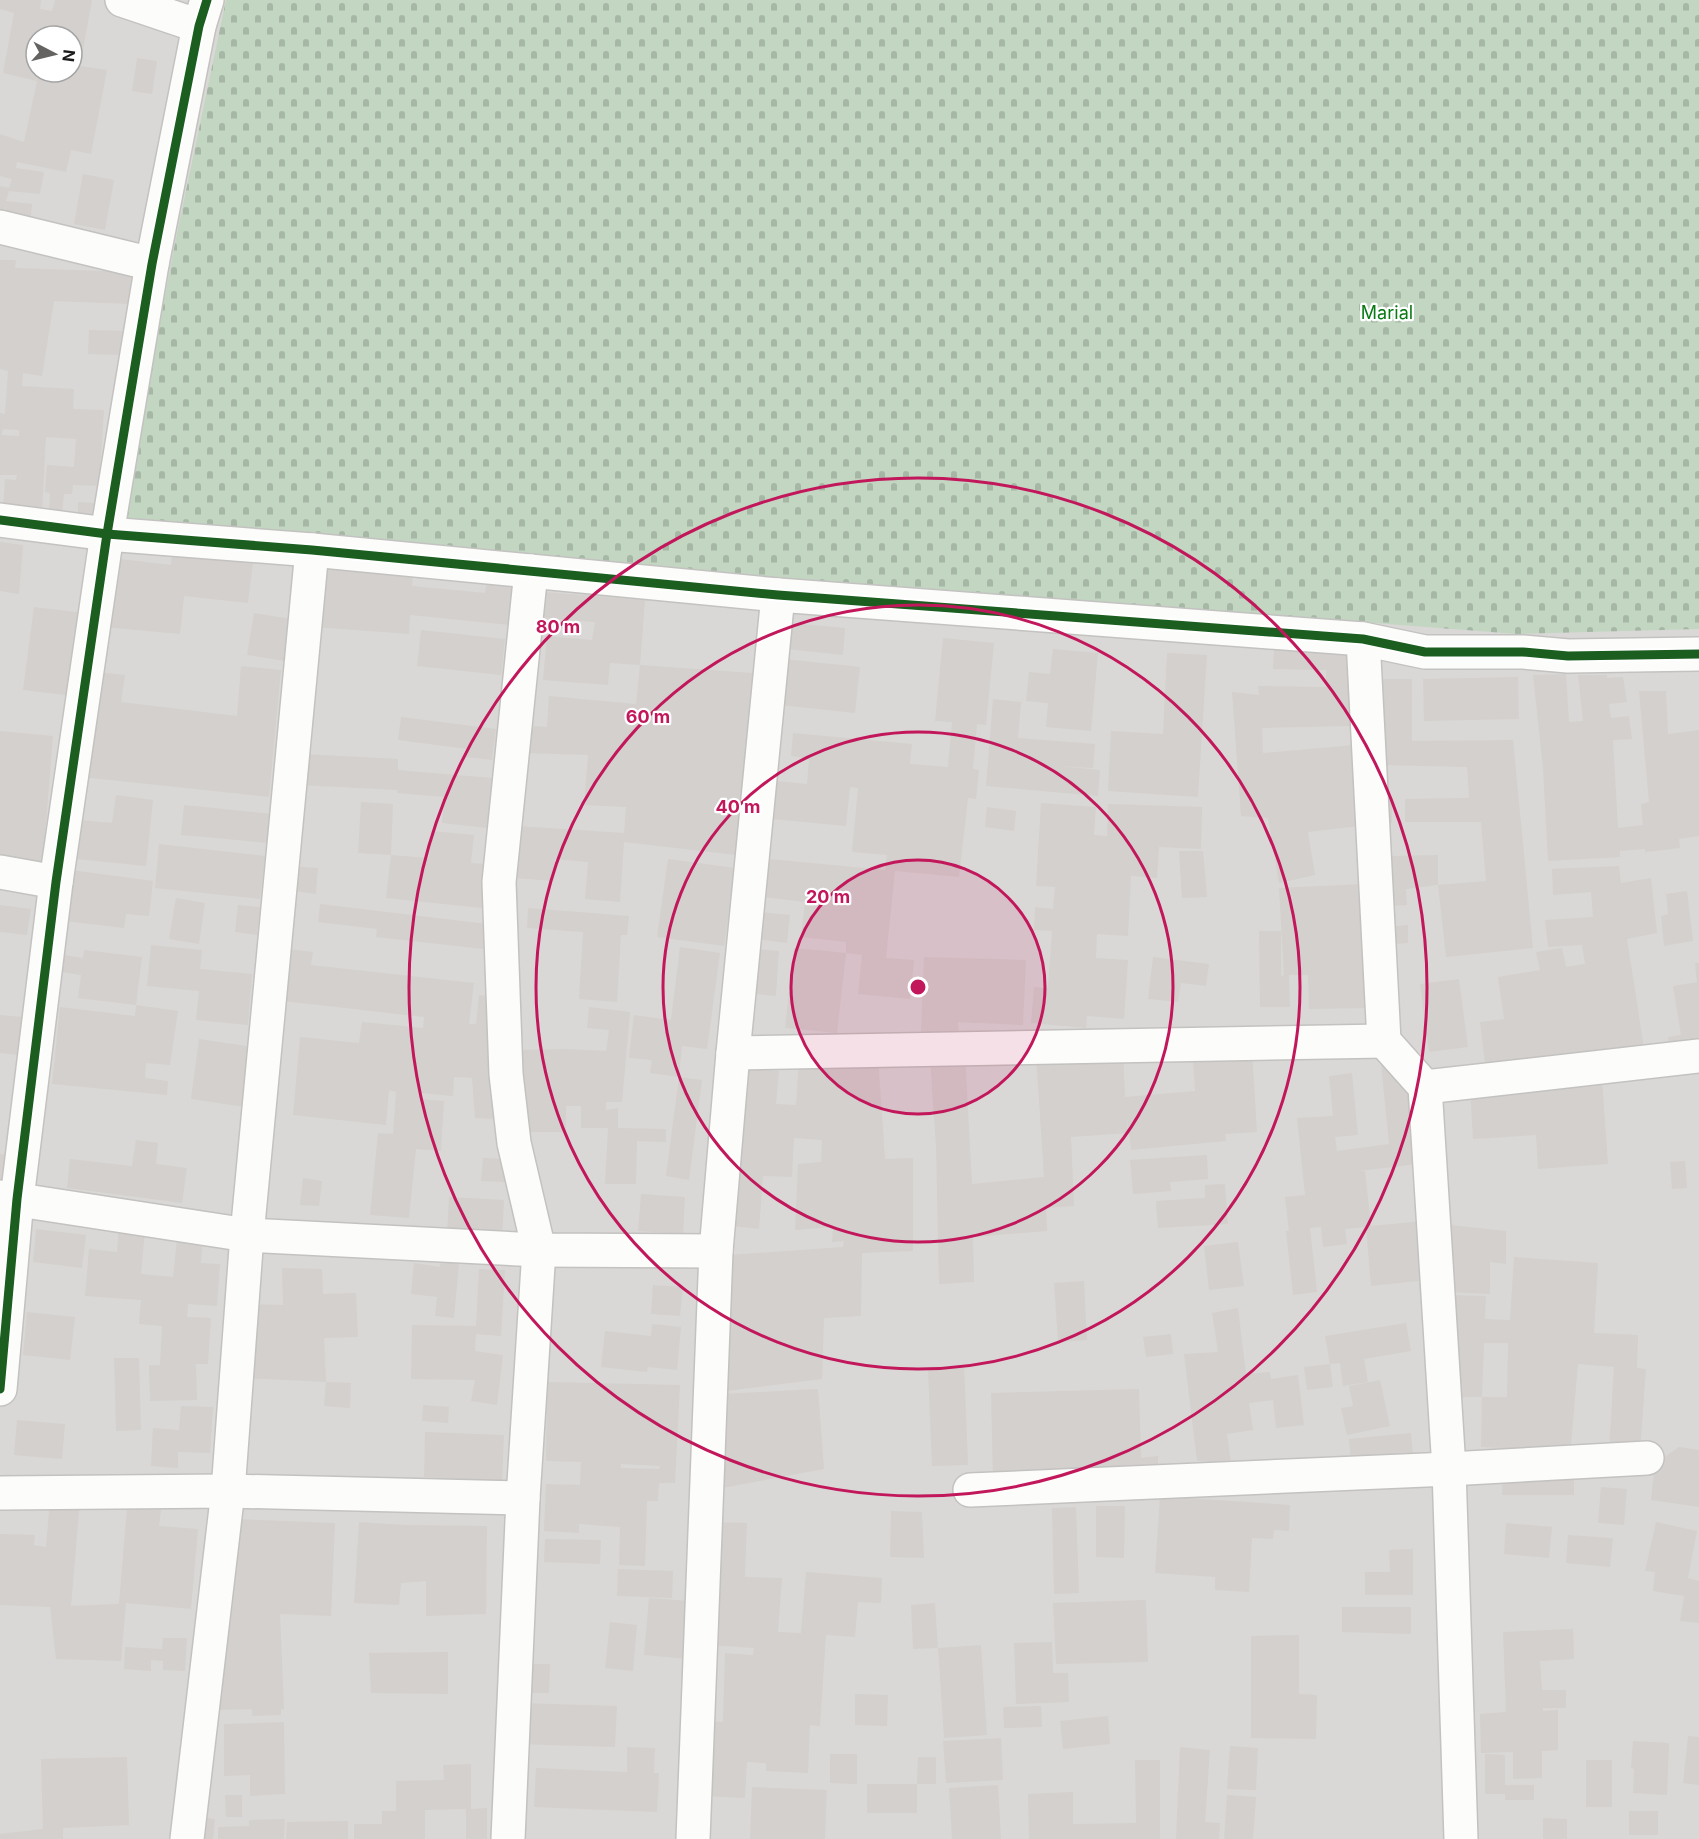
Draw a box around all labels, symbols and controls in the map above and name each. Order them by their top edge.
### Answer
north arrow [24,24,84,84]
text: N [58,49,80,63]
park label: Marial [1361,302,1413,323]
text: 80 m [536,616,580,637]
text: 60 m [626,706,670,727]
text: 40 m [716,796,761,817]
text: 20 m [806,886,850,907]
centre of rings [908,977,928,997]

